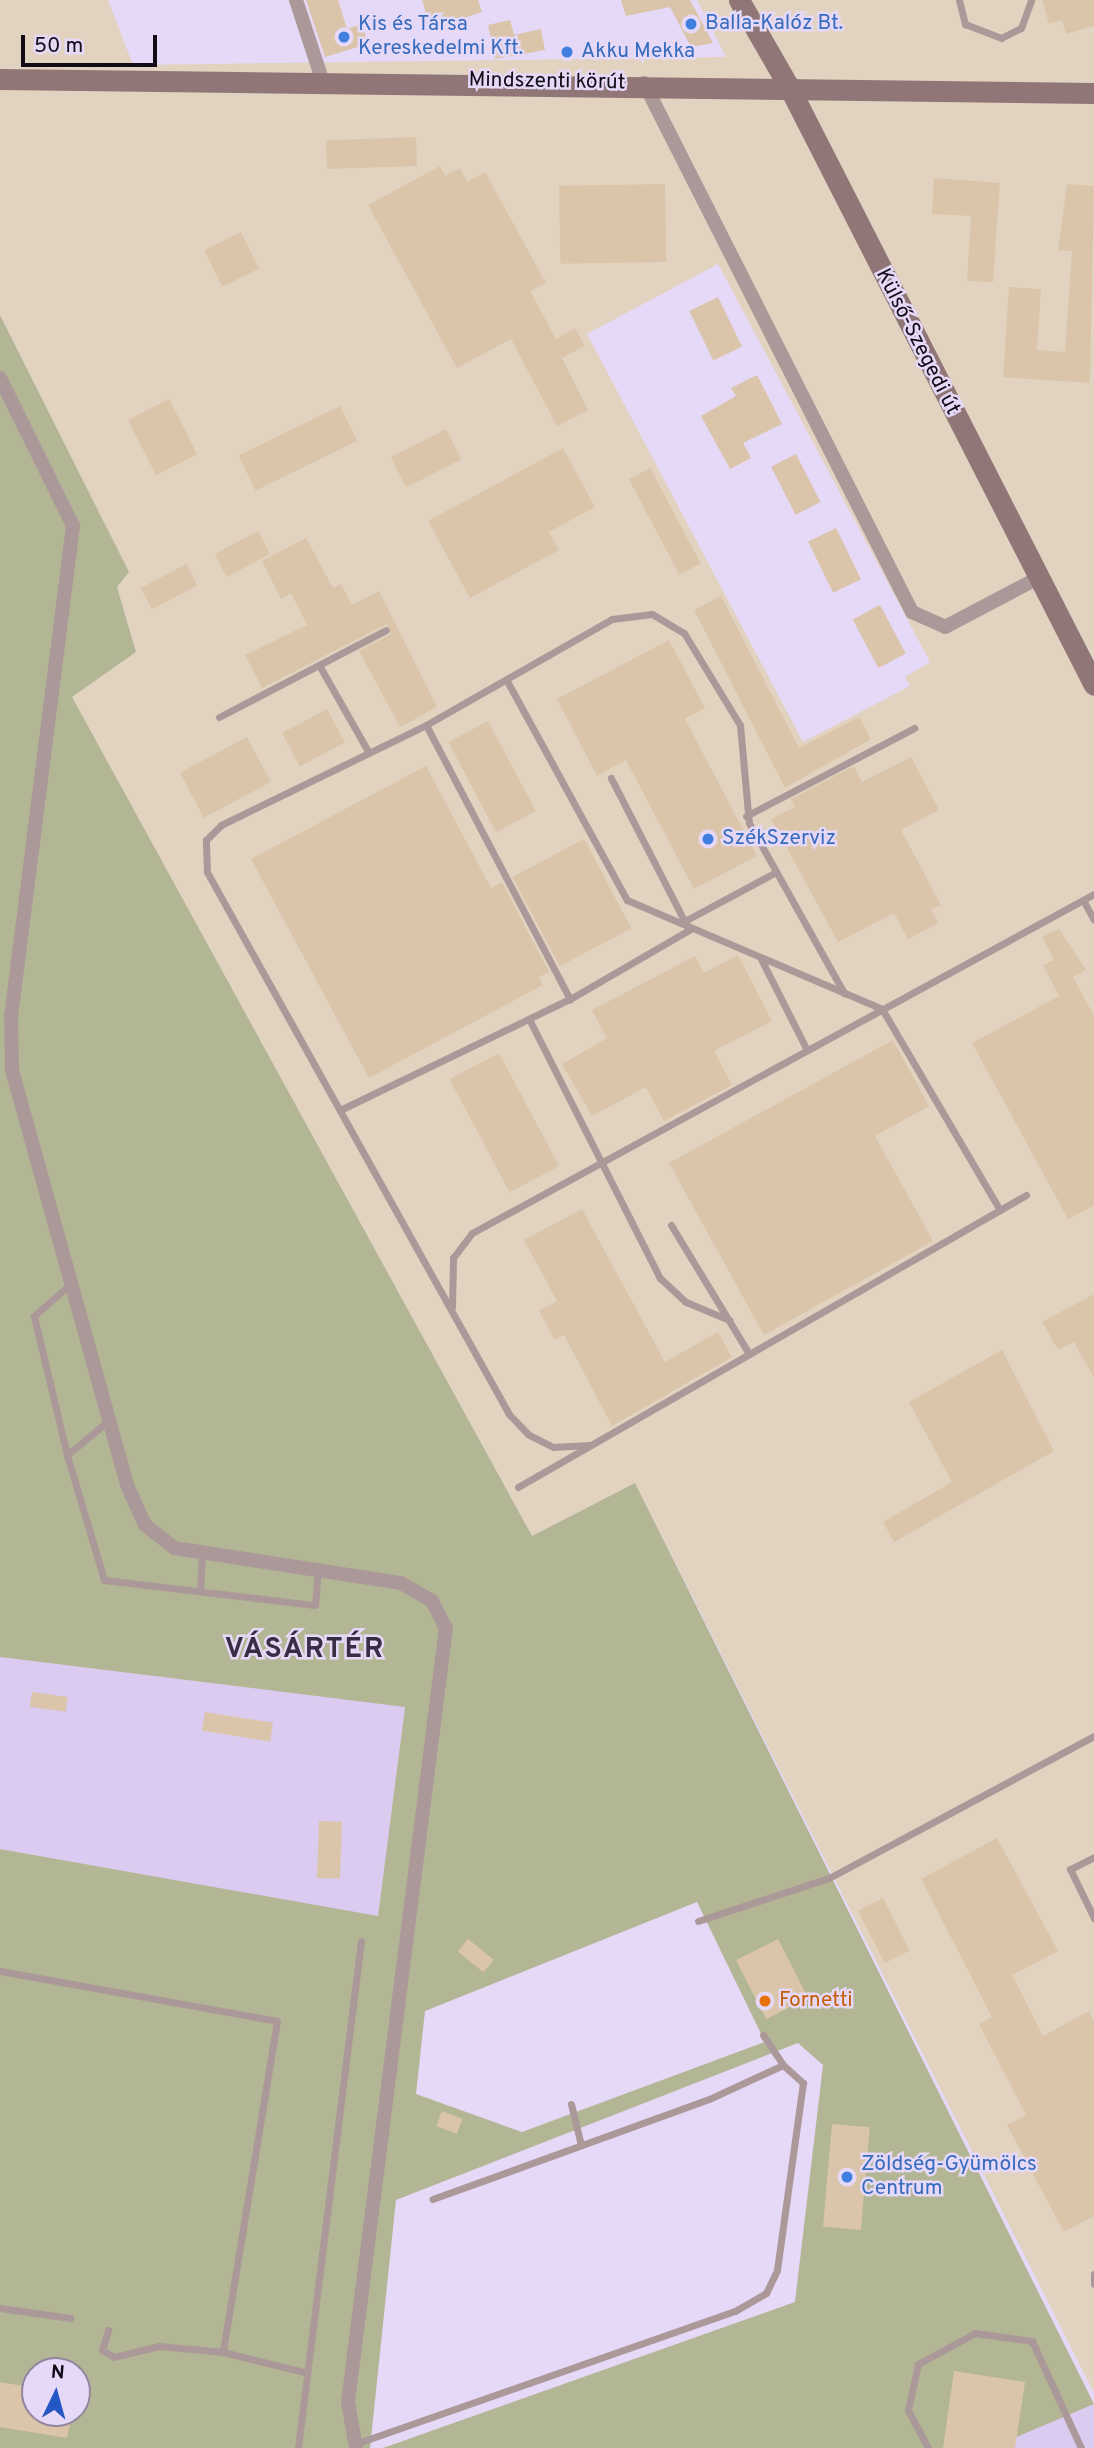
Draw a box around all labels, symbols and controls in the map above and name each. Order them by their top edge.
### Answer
place label: Balla-Kalóz Bt. [705,11,843,37]
place label: Kis és Társa Kereskedelmi Kft. [358,12,523,62]
marker: Balla-Kalóz Bt. [683,16,699,32]
scale bar [24,21,161,65]
marker: Kis és Társa Kereskedelmi Kft. [336,29,352,45]
text: 50 m [34,33,83,60]
place label: Akku Mekka [581,39,695,65]
marker: Akku Mekka [559,44,575,60]
street label: Mindszenti körút [468,68,626,96]
street label: Külső-Szegedi út [869,265,965,419]
place label: SzékSzerviz [722,826,836,852]
marker: SzékSzerviz [700,831,716,847]
district label: VÁSÁRTÉR [226,1633,384,1667]
place label: Fornetti [779,1988,852,2014]
marker: Fornetti [757,1993,773,2009]
place label: Zöldség-Gyümölcs Centrum [861,2152,1037,2202]
marker: Zöldség-Gyümölcs Centrum [839,2169,855,2185]
north arrow [21,2357,91,2427]
text: N [50,2361,66,2386]

